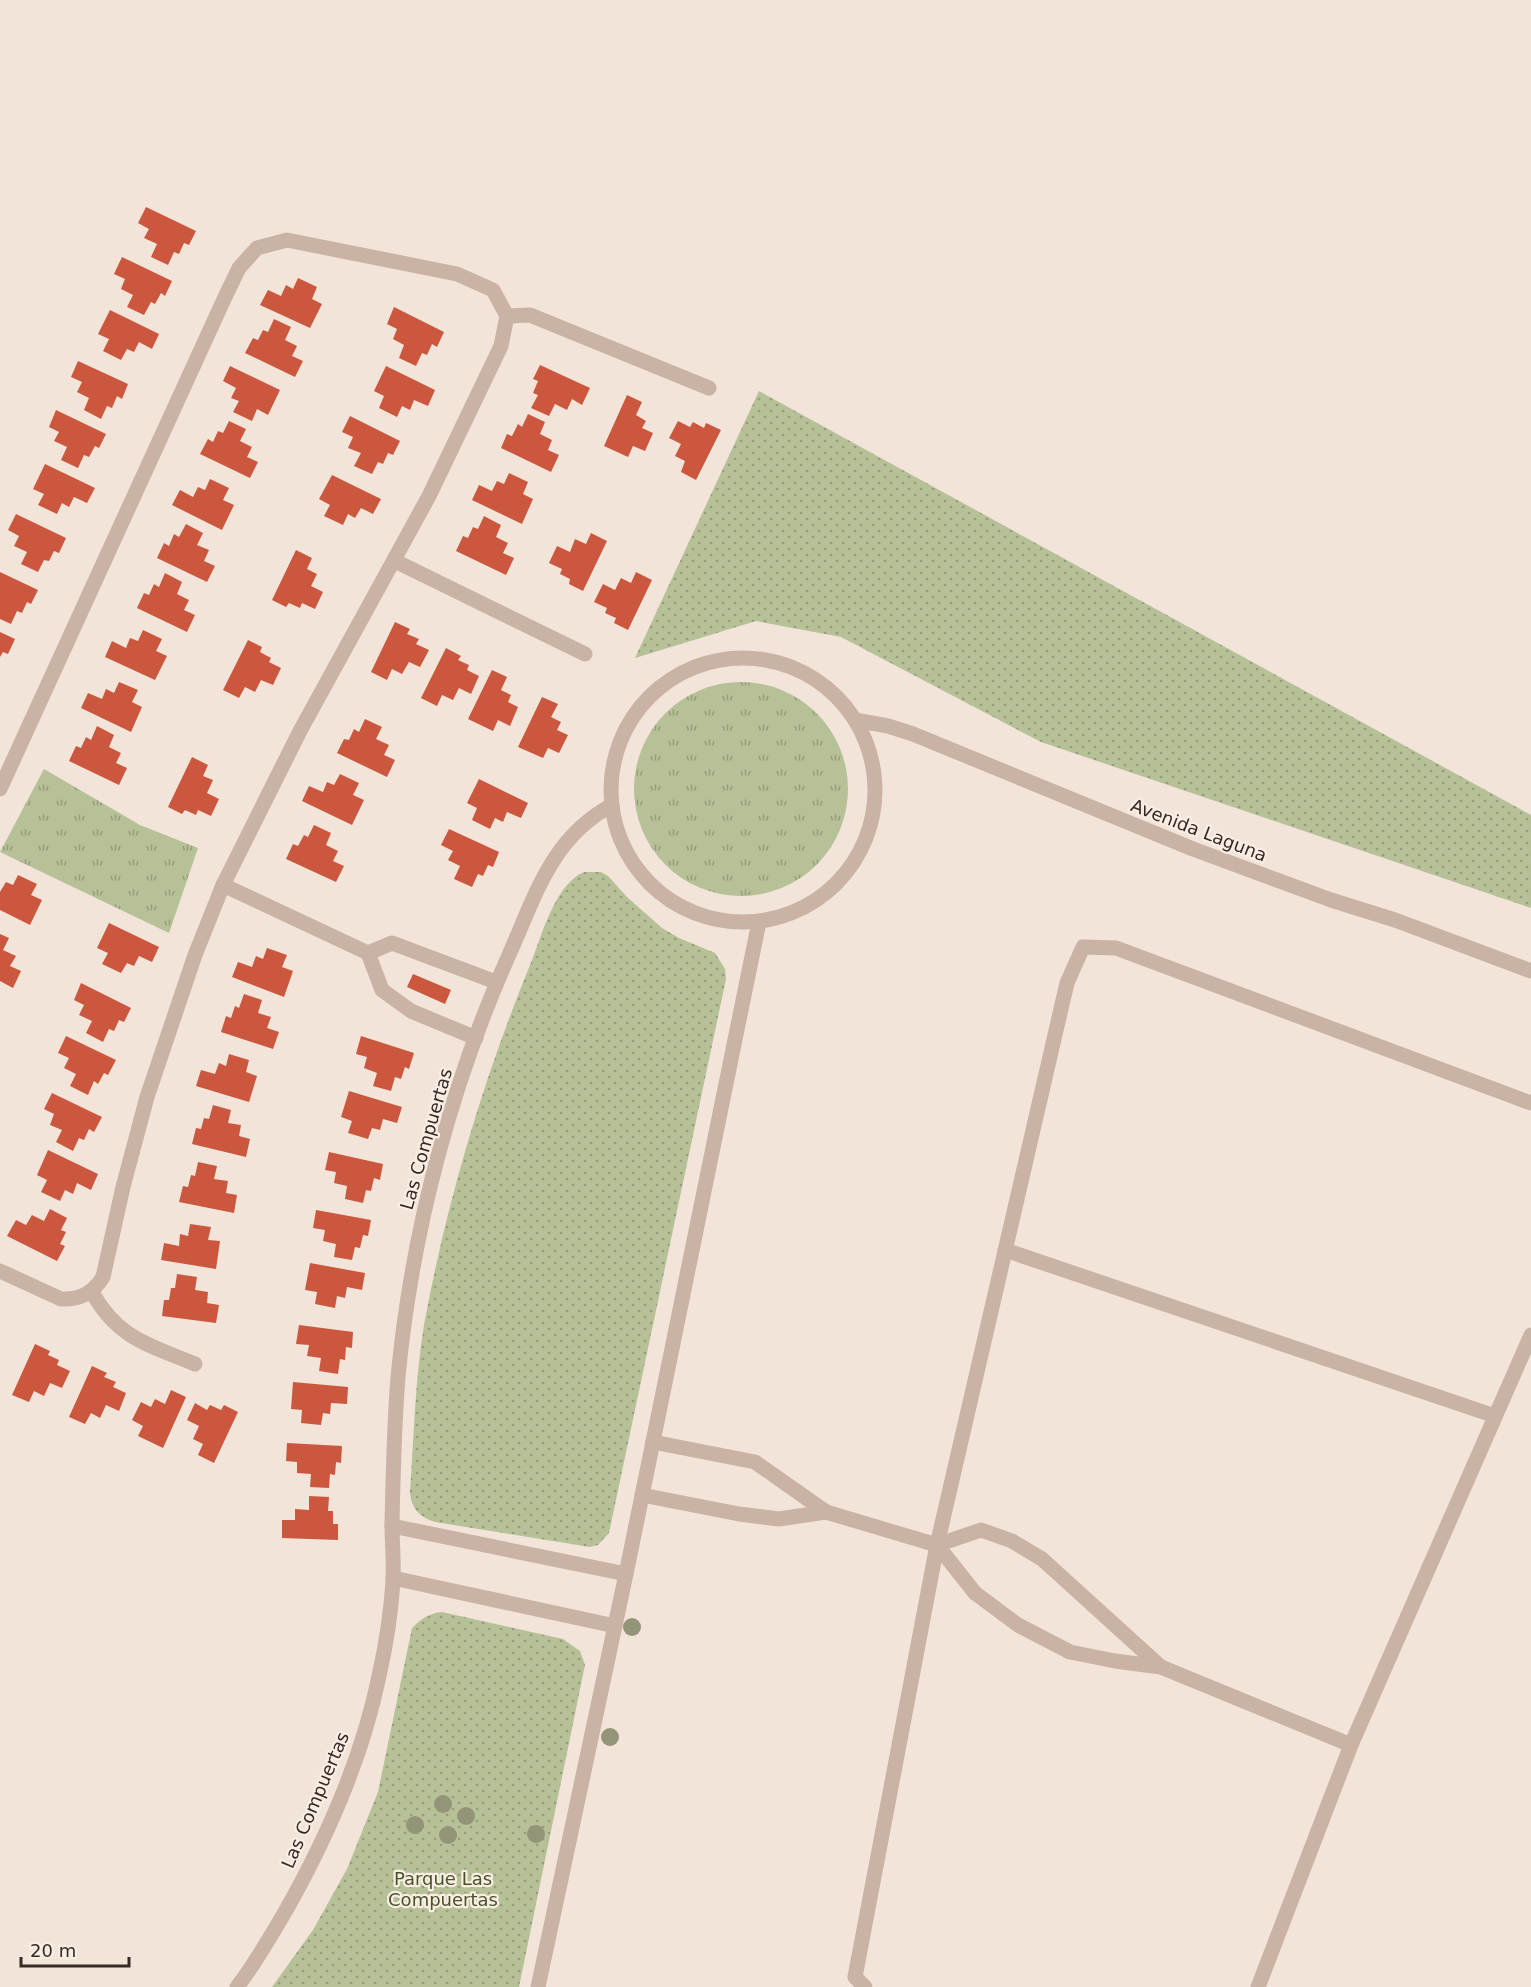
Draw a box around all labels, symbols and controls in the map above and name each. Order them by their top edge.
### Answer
street label: Avenida Laguna [1128,794,1270,866]
street label: Las Compuertas [396,1066,456,1212]
street label: Las Compuertas [277,1729,353,1871]
park label: Parque Las Compuertas [388,1868,498,1910]
scale bar [21,1930,129,1968]
text: 20 m [30,1940,76,1961]

